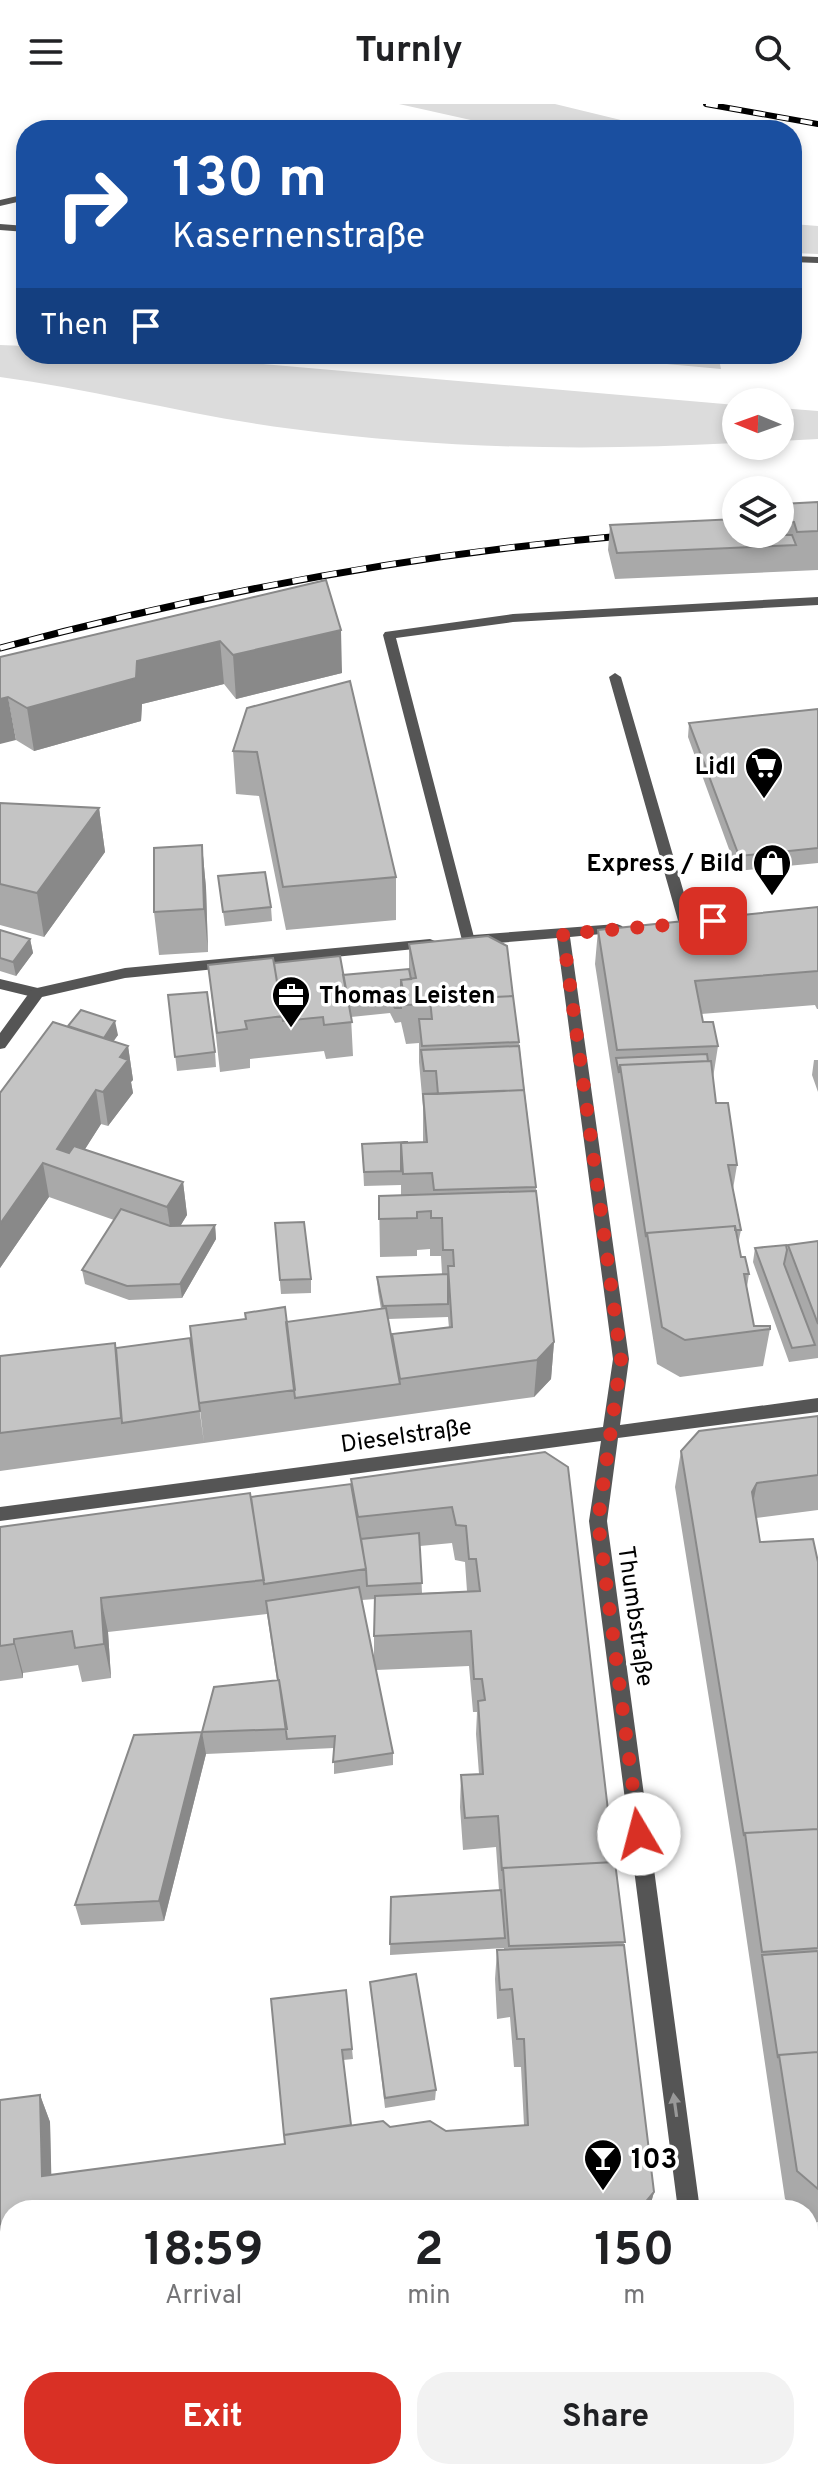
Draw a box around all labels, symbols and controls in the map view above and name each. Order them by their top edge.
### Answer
text: Turnly [355,29,463,75]
icon: menu [24,30,68,74]
icon: search [750,30,794,74]
text: 130 m [172,146,327,216]
icon: right [40,152,144,256]
text: Kasernenstraße [172,215,425,261]
icon: arrive [124,304,168,348]
text: Then [40,308,108,345]
north arrow [722,388,794,460]
map controls [722,388,794,548]
button: layers [722,476,794,548]
supermarket icon: Lidl [743,745,785,800]
place label: Lidl [695,753,736,783]
shop icon: Express / Bild [751,842,793,897]
place label: Express / Bild [587,850,744,880]
pin [679,887,747,955]
icon: arrive [691,899,735,943]
office icon: Thomas Leisten [270,974,312,1029]
place label: Thomas Leisten [319,982,496,1012]
street label: Dieselstraße [339,1413,474,1461]
street label: Thumbstraße [609,1544,659,1688]
position arrow [597,1792,681,1876]
one-way arrow [669,2092,682,2117]
bar icon: 103 [582,2137,624,2192]
place label: 103 [631,2143,677,2179]
text: 18:59 [144,2222,264,2282]
text: 2 [414,2222,444,2282]
text: 150 [594,2222,674,2282]
text: Arrival [165,2280,242,2313]
text: min [407,2280,451,2313]
text: m [623,2280,645,2313]
button: Exit [24,2372,401,2464]
button: Share [417,2372,794,2464]

